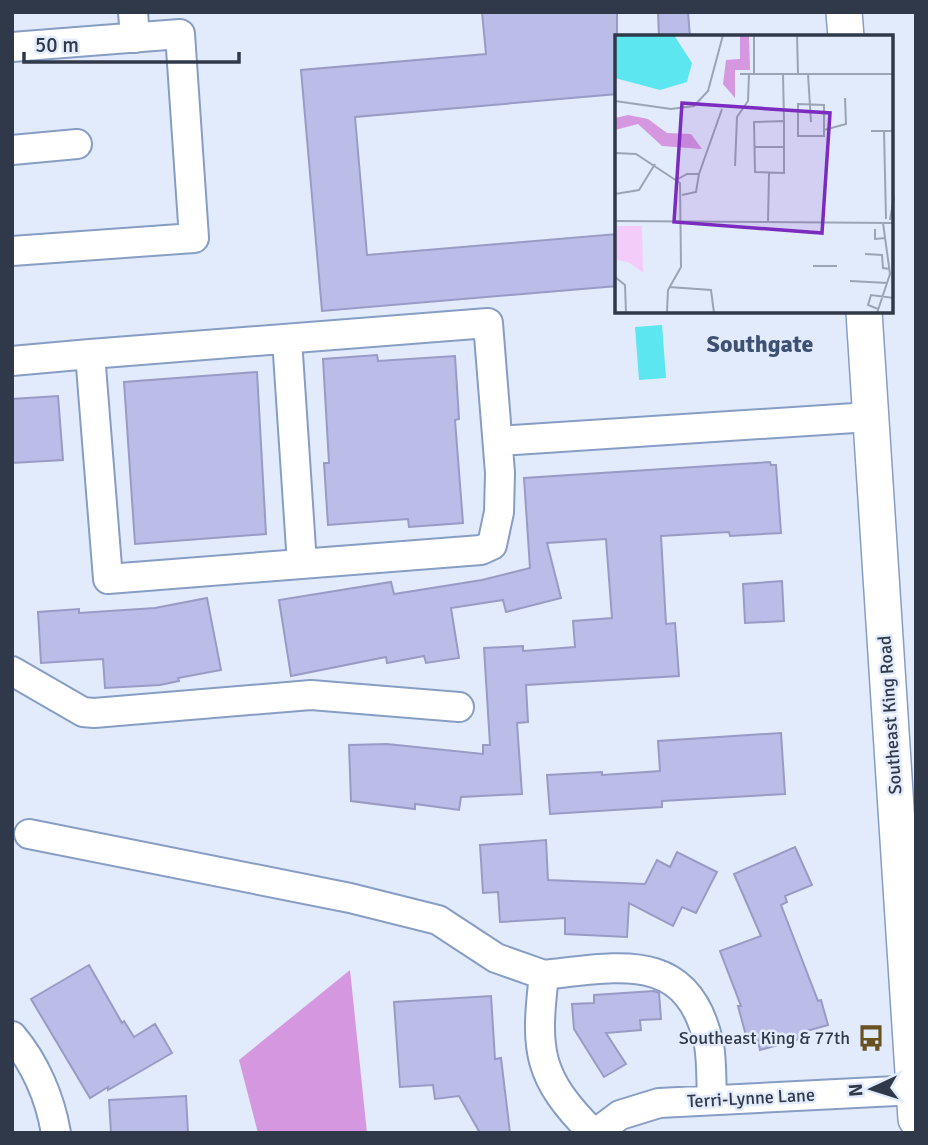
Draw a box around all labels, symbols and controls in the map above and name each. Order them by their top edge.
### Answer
scale bar [24,21,240,65]
text: 50 m [35,32,79,58]
inset map [615,35,893,313]
district label: Southgate [707,329,813,359]
street label: Southeast King Road [873,635,907,795]
bus stop icon: Southeast King & 77th [856,1023,886,1053]
place label: Southeast King & 77th [679,1027,850,1049]
north arrow [837,1054,907,1124]
text: N [844,1083,868,1098]
street label: Terri-Lynne Lane [687,1084,815,1112]

